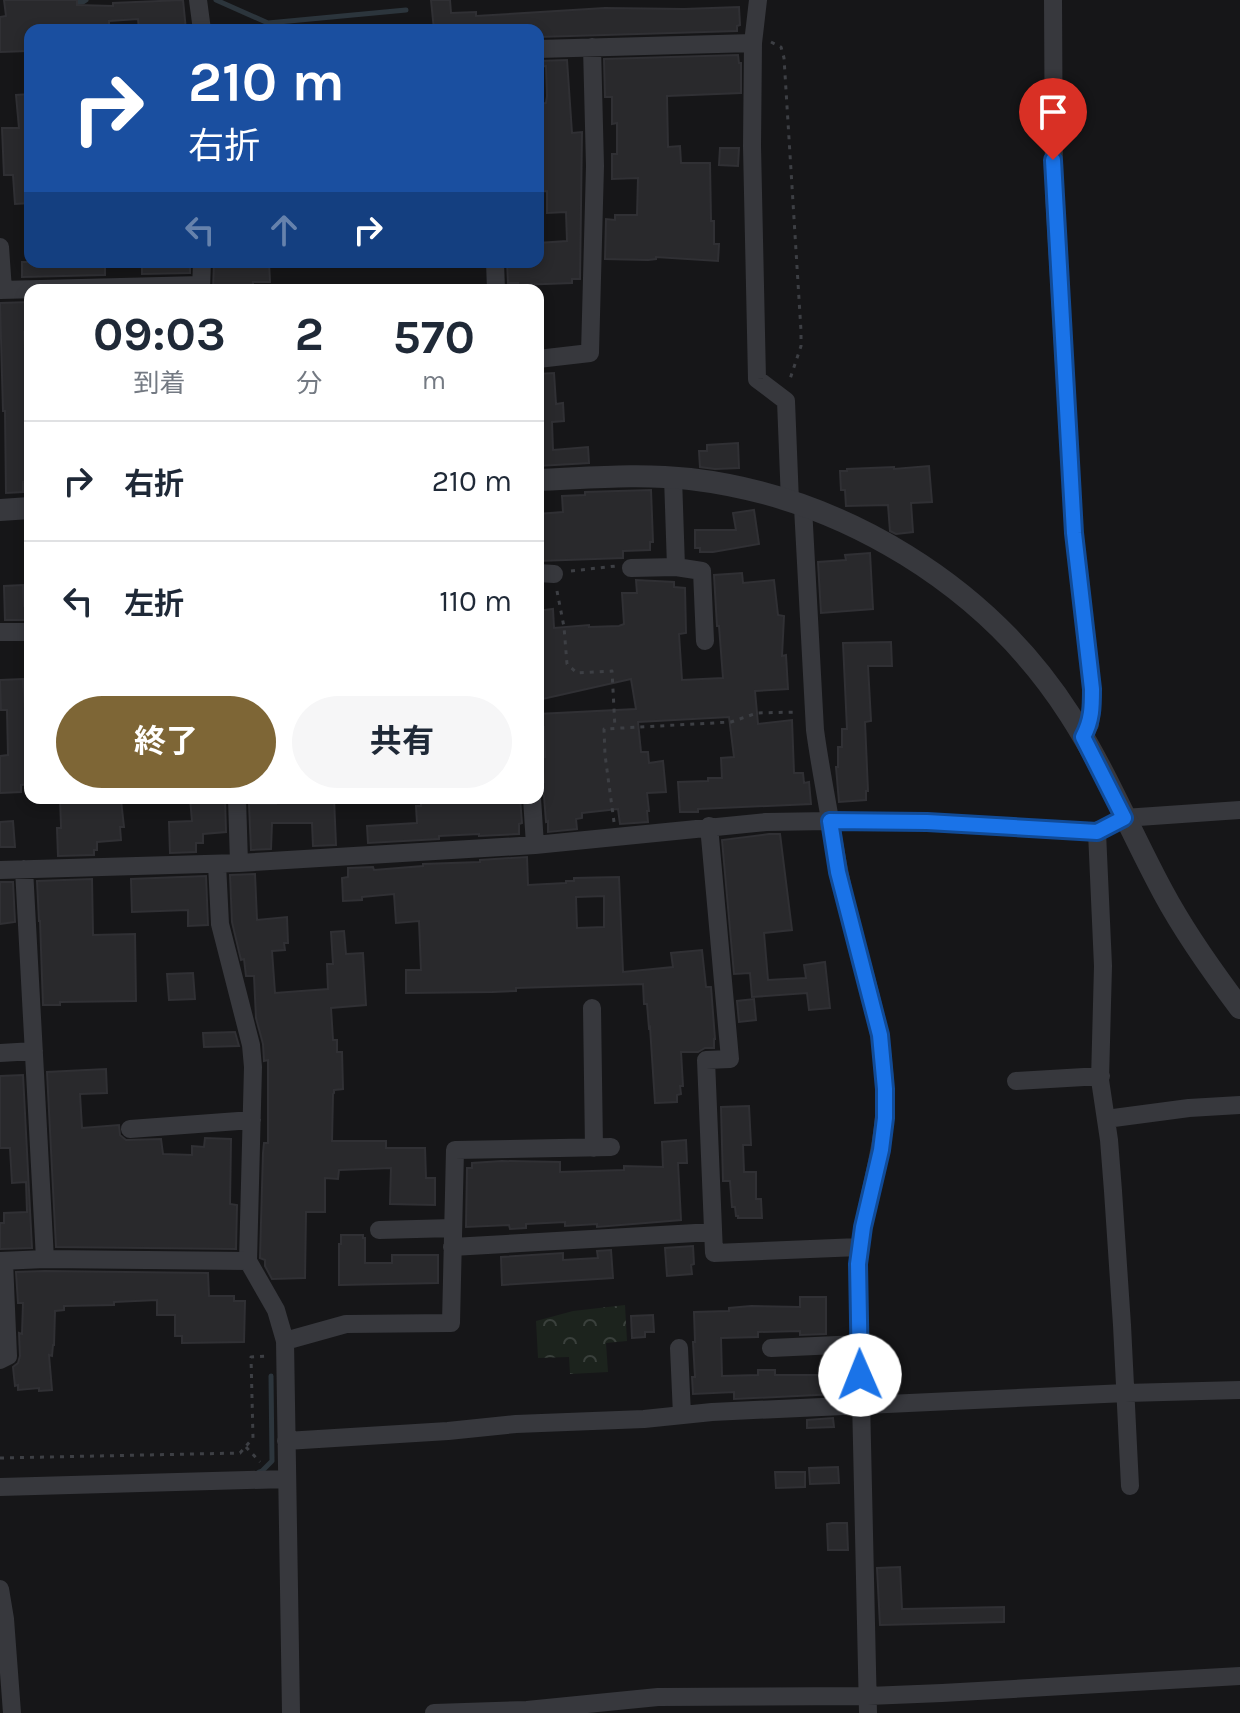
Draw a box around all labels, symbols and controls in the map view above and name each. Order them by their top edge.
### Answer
text: 210 m [188,49,345,114]
icon: right [56,56,160,160]
pin [1019,78,1087,160]
icon: arrive [1031,90,1075,134]
text: 右折 [188,125,260,167]
icon: left [178,208,222,252]
icon: ahead [262,208,306,252]
icon: right [346,208,390,252]
text: 09:03 [93,306,226,362]
text: 2 [295,306,324,362]
text: 570 [393,309,475,365]
text: m [422,365,446,396]
text: 到着 [133,368,185,399]
text: 分 [296,368,322,399]
icon: right [56,459,100,503]
text: 210 m [432,463,512,499]
text: 右折 [124,466,184,502]
icon: left [56,579,100,623]
text: 110 m [439,583,512,619]
text: 左折 [124,586,184,622]
button: 終了 [56,696,276,788]
button: 共有 [292,696,512,788]
position arrow [818,1333,902,1417]

